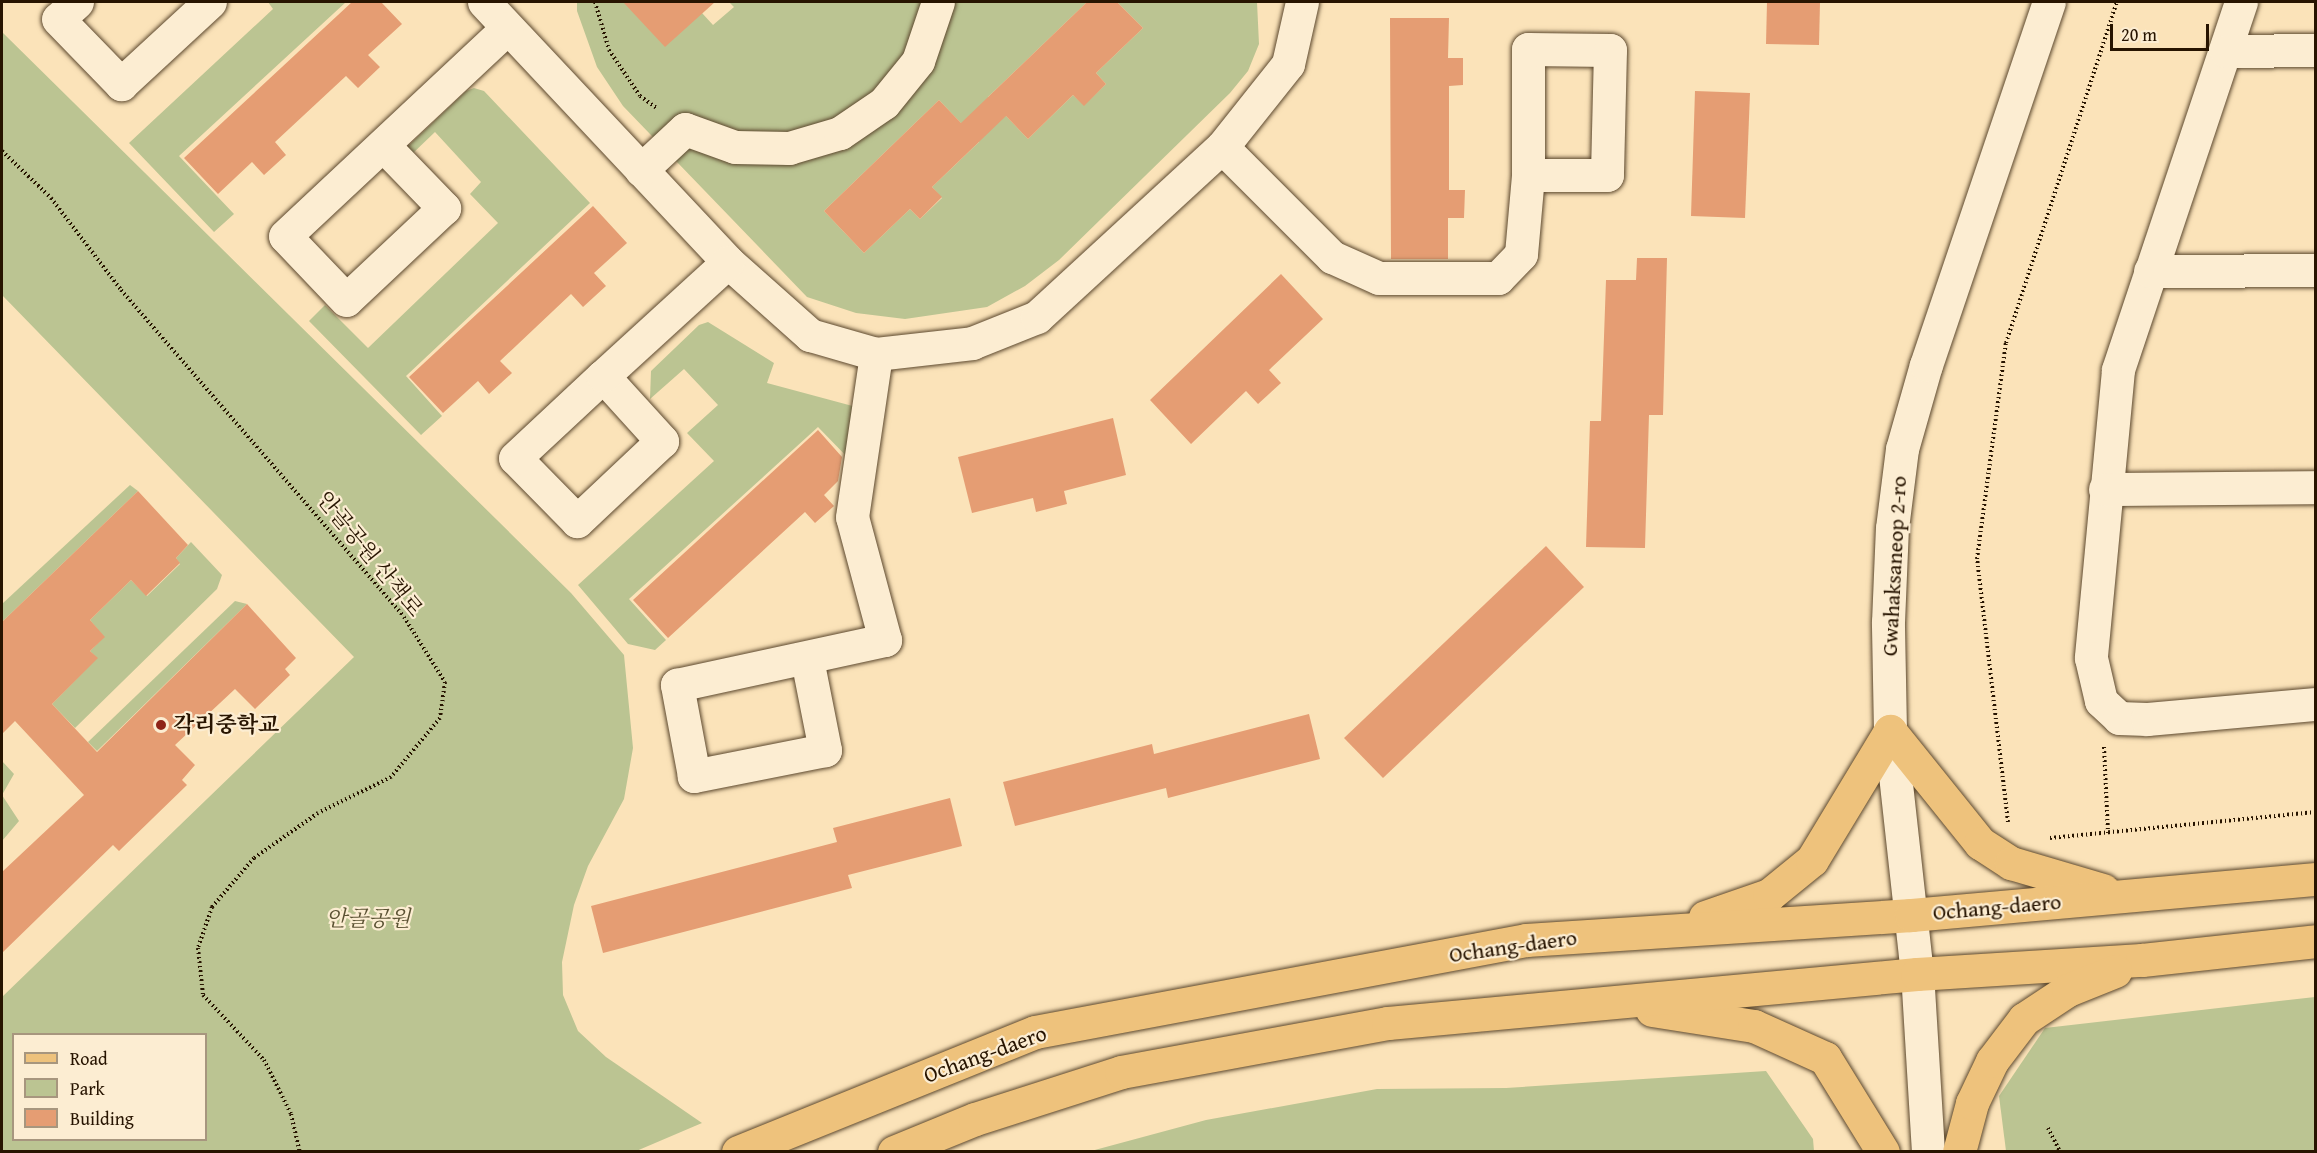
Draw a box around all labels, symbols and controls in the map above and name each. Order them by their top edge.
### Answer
scale bar [2113,12,2212,50]
text: 20 m [2121,21,2157,48]
street label: Gwahaksaneop 2-ro [1876,475,1912,657]
street label: 안골공원 산책로 [311,486,429,622]
place label: 각리중학교 [173,712,279,738]
marker: 각리중학교 [154,718,168,732]
street label: Ochang-daero [1932,888,2062,926]
park label: 안골공원 [325,906,411,932]
street label: Ochang-daero [1447,924,1579,968]
street label: Ochang-daero [920,1020,1050,1088]
legend [12,1033,207,1141]
text: Road [70,1045,108,1072]
text: Park [70,1075,105,1102]
text: Building [70,1105,134,1132]

